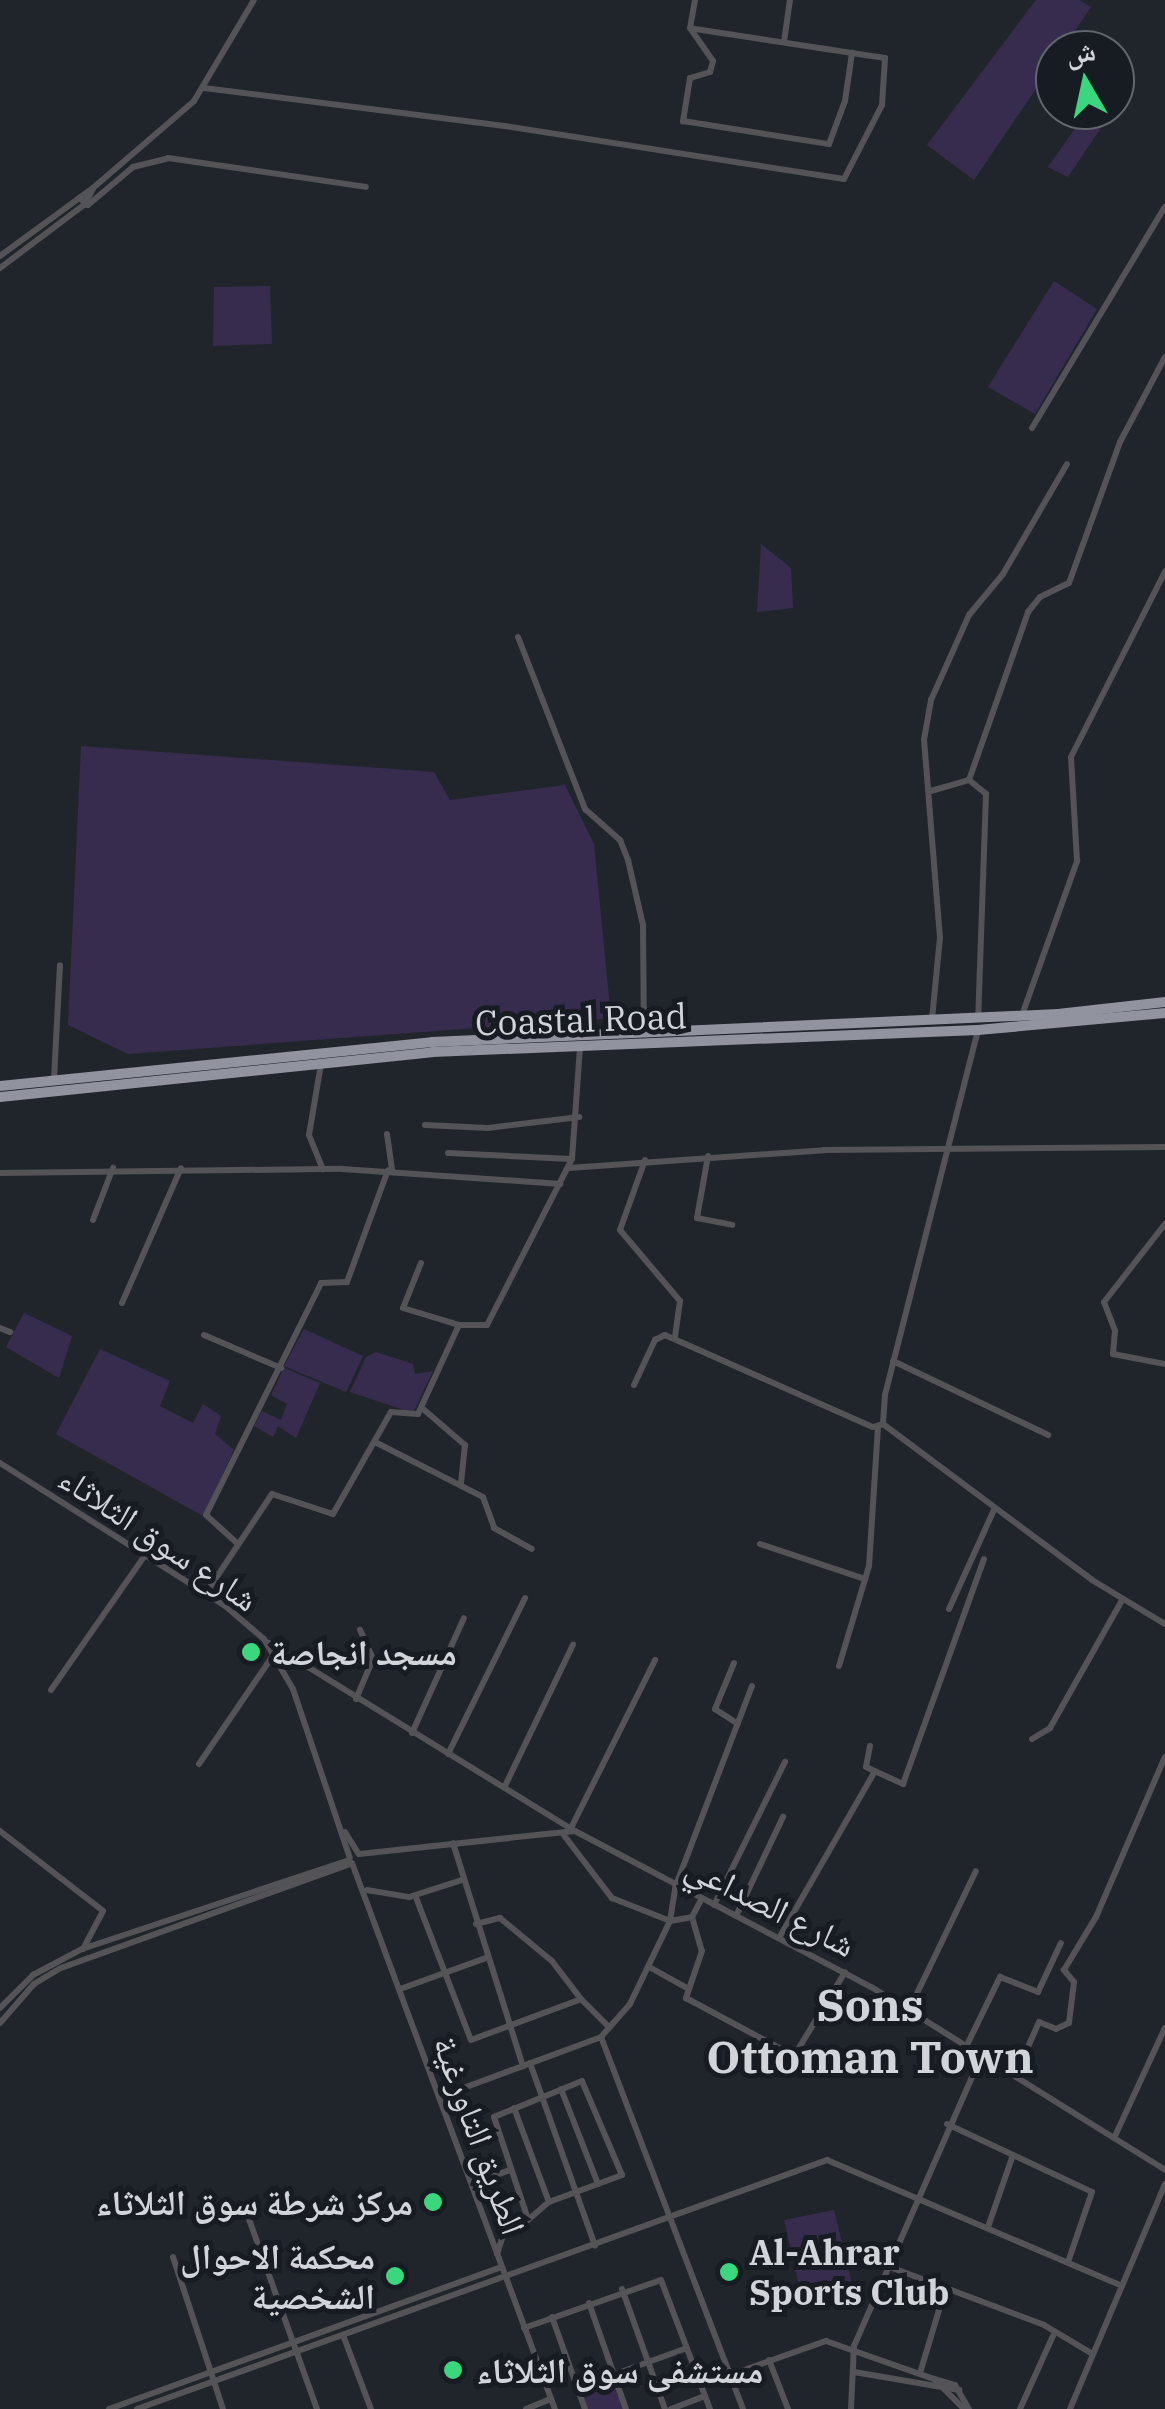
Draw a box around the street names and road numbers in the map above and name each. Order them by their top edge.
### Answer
street label: Coastal Road [474,994,688,1044]
street label: شارع سوق الثلاثاء [52,1456,266,1620]
street label: شارع الصداعي [679,1844,863,1966]
street label: الطريق التاورغية [425,2030,535,2240]

